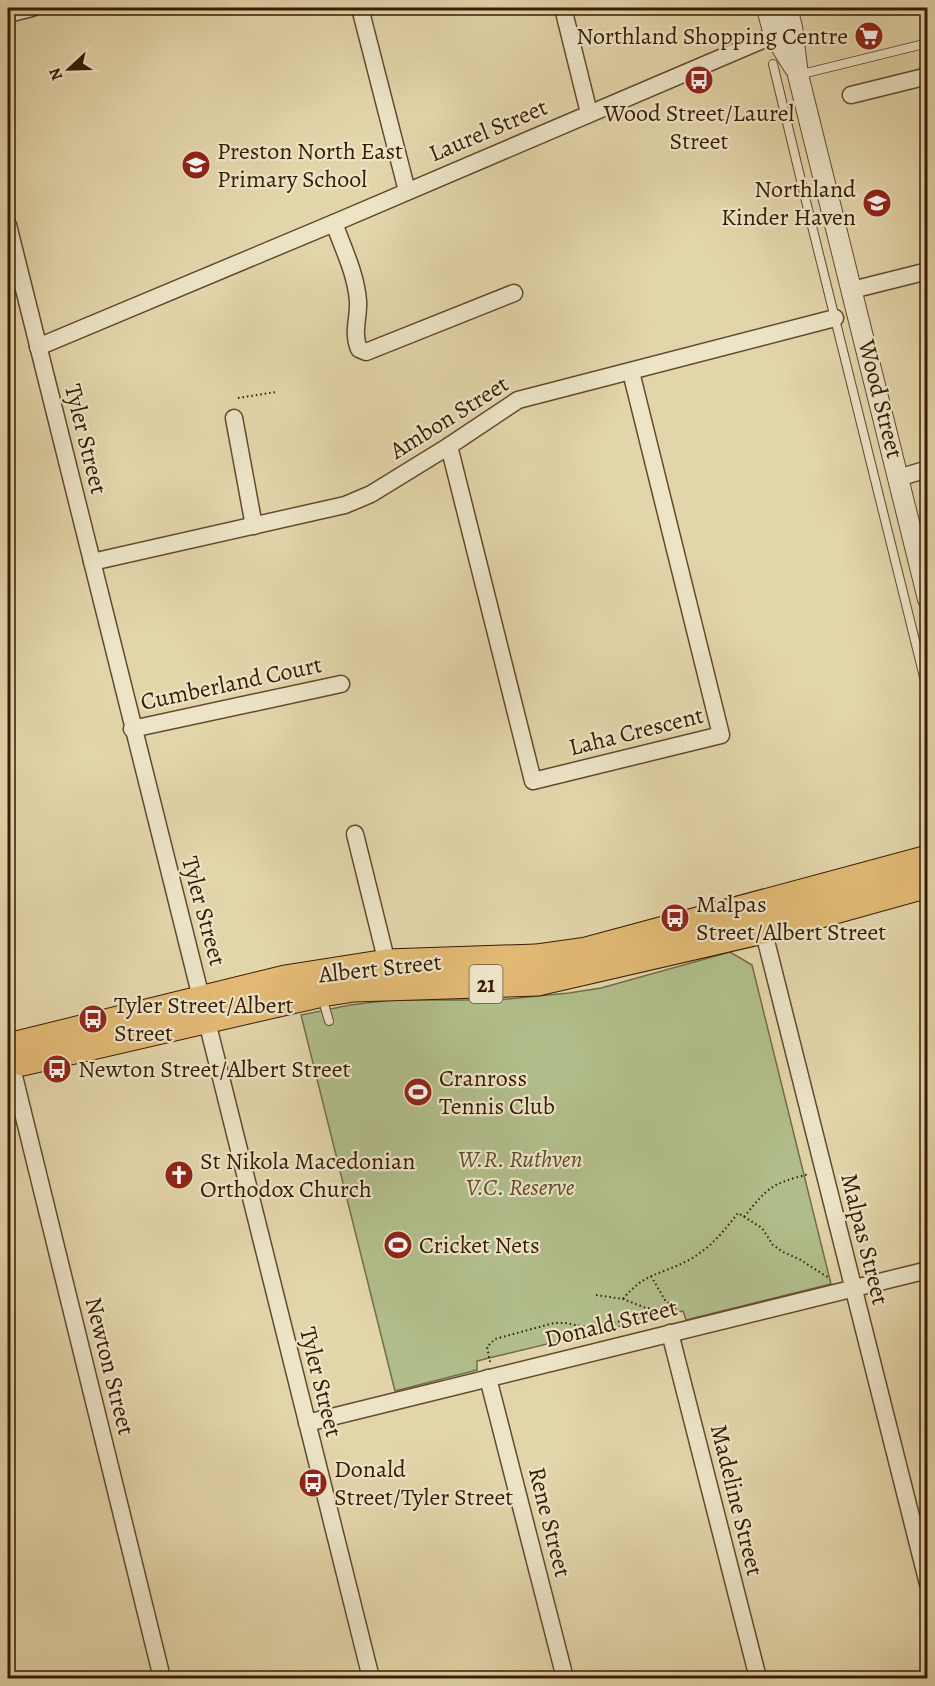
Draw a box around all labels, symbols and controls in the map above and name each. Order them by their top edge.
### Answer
place label: Northland Shopping Centre [576,20,848,52]
supermarket icon: Northland Shopping Centre [853,20,885,52]
north arrow [39,39,99,99]
text: N [44,64,68,84]
bus stop icon: Wood Street/Laurel Street [683,64,715,96]
street label: Laurel Street [424,91,552,169]
place label: Wood Street/Laurel Street [603,97,795,157]
place label: Preston North East Primary School [217,135,403,195]
school or university icon: Preston North East Primary School [180,149,212,181]
place label: Northland Kinder Haven [721,173,856,233]
school or university icon: Northland Kinder Haven [861,187,893,219]
street label: Wood Street [851,335,911,462]
street label: Ambon Street [383,368,515,467]
street label: Tyler Street [57,381,115,497]
street label: Cumberland Court [137,648,325,718]
street label: Laha Crescent [565,699,707,763]
street label: Tyler Street [174,853,234,969]
place label: Malpas Street/Albert Street [696,888,886,948]
bus stop icon: Malpas Street/Albert Street [659,902,691,934]
street label: Albert Street [316,946,443,990]
road number: 21 [470,965,502,1003]
place label: Tyler Street/Albert Street [114,989,294,1049]
bus stop icon: Tyler Street/Albert Street [77,1003,109,1035]
bus stop icon: Newton Street/Albert Street [41,1053,73,1085]
place label: Newton Street/Albert Street [78,1053,350,1085]
place label: Cranross Tennis Club [439,1062,555,1122]
sports icon: Cranross Tennis Club [402,1076,434,1108]
park label: W.R. Ruthven V.C. Reserve [458,1143,582,1203]
place label: St Nikola Macedonian Orthodox Church [200,1145,415,1205]
church icon: St Nikola Macedonian Orthodox Church [163,1159,195,1191]
street label: Malpas Street [833,1170,897,1308]
sports icon: Cricket Nets [382,1229,414,1261]
place label: Cricket Nets [419,1229,540,1261]
street label: Donald Street [541,1291,681,1355]
street label: Newton Street [77,1294,143,1438]
street label: Tyler Street [292,1324,350,1440]
street label: Madeline Street [703,1421,771,1579]
place label: Donald Street/Tyler Street [334,1453,513,1513]
street label: Rene Street [521,1464,579,1580]
bus stop icon: Donald Street/Tyler Street [297,1467,329,1499]

